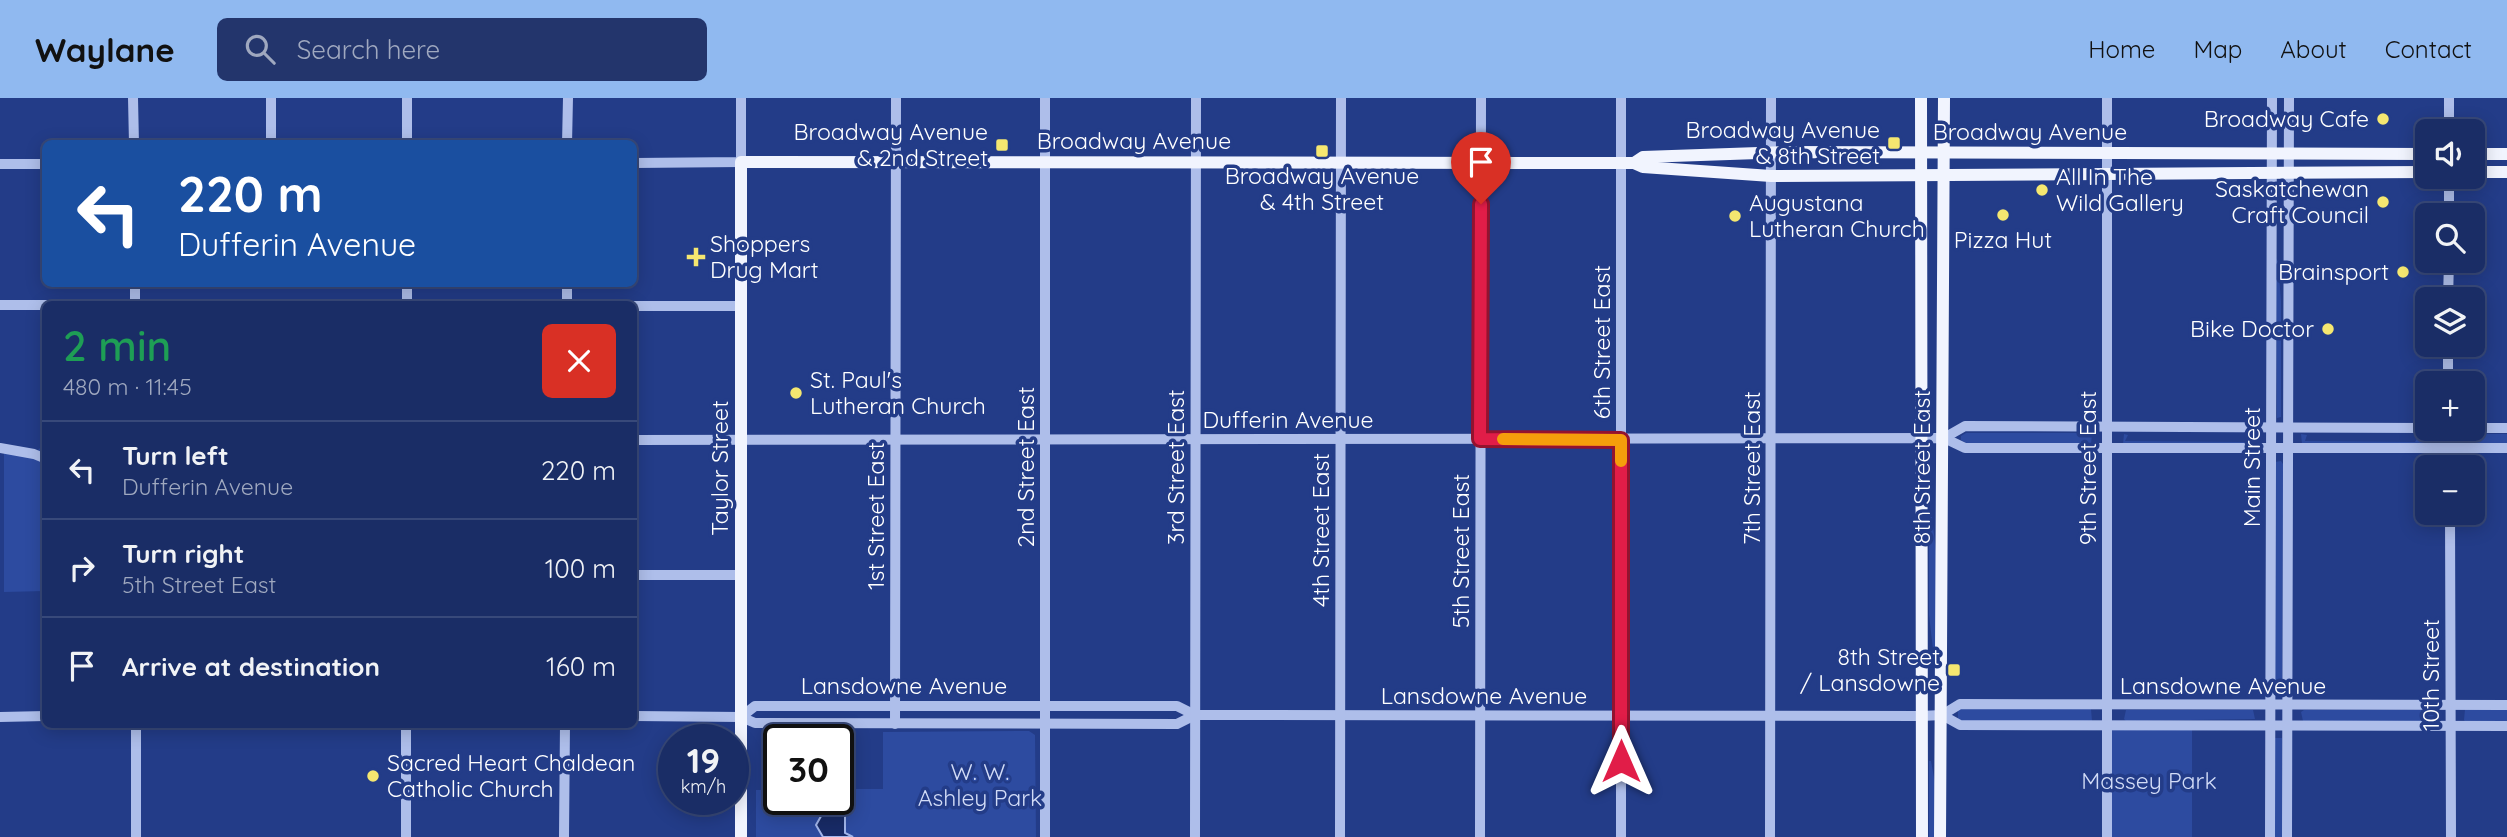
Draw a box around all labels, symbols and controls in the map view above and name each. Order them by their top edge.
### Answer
search box [217,18,707,81]
text: Waylane [35,29,175,70]
icon: search [241,30,279,68]
text: Search here [297,33,440,66]
text: Home [2088,34,2155,64]
text: Map [2193,34,2242,64]
text: About [2280,34,2347,64]
text: Contact [2385,34,2472,64]
place label: Broadway Cafe [2204,104,2369,133]
marker: Broadway Cafe [2375,111,2391,127]
place label: Broadway Avenue & 8th Street [1686,115,1880,170]
place label: Broadway Avenue & 2nd Street [794,117,988,172]
street label: Broadway Avenue [1933,117,2127,146]
map controls [2415,119,2485,525]
button: sound [2415,119,2485,189]
street label: Broadway Avenue [1037,126,1231,155]
pin [1451,132,1511,204]
marker: Broadway Avenue & 8th Street [1886,135,1902,151]
marker: Broadway Avenue & 2nd Street [994,137,1010,153]
marker: Broadway Avenue & 4th Street [1314,143,1330,159]
icon: arrive [1462,143,1500,181]
place label: Broadway Avenue & 4th Street [1225,161,1419,216]
place label: All In The Wild Gallery [2056,162,2184,217]
text: 220 m [178,163,323,224]
icon: left [63,168,154,259]
place label: Saskatchewan Craft Council [2215,174,2369,229]
marker: All In The Wild Gallery [2034,182,2050,198]
place label: Augustana Lutheran Church [1749,188,1925,243]
marker: Saskatchewan Craft Council [2375,194,2391,210]
button: search [2415,203,2485,273]
marker: Pizza Hut [1995,207,2011,223]
marker: Augustana Lutheran Church [1727,208,1743,224]
text: Dufferin Avenue [178,224,416,264]
place label: Pizza Hut [1954,225,2052,254]
place label: Shoppers Drug Mart [710,229,819,284]
marker: Shoppers Drug Mart [688,249,704,265]
place label: Brainsport [2278,257,2389,286]
marker: Brainsport [2395,264,2411,280]
street label: 6th Street East [1587,265,1616,419]
button: layers [2415,287,2485,357]
place label: Bike Doctor [2190,314,2314,343]
text: 2 min [63,319,171,372]
marker: Bike Doctor [2320,321,2336,337]
button: close [542,324,616,398]
place label: St. Paul's Lutheran Church [810,365,986,420]
button: + [2415,371,2485,441]
text: 480 m · 11:45 [63,372,192,401]
marker: St. Paul's Lutheran Church [788,385,804,401]
street label: 2nd Street East [1011,386,1040,547]
street label: 3rd Street East [1161,389,1190,545]
street label: 8th Street East [1907,390,1936,544]
street label: 9th Street East [2073,390,2102,545]
street label: 7th Street East [1737,391,1766,545]
street label: Taylor Street [705,400,734,536]
street label: Dufferin Avenue [1202,405,1374,434]
street label: Main Street [2237,407,2266,527]
text: Turn left [122,439,229,472]
street label: 1st Street East [861,442,890,590]
icon: left [63,451,101,489]
street label: 4th Street East [1306,453,1335,607]
text: 220 m [541,454,616,487]
button: − [2415,455,2485,525]
text: Dufferin Avenue [122,472,293,501]
street label: 5th Street East [1446,474,1475,628]
text: Turn right [122,537,244,570]
icon: right [63,549,101,587]
text: 100 m [545,552,616,585]
text: 5th Street East [122,570,276,599]
street label: 10th Street [2416,619,2445,731]
place label: 8th Street / Lansdowne [1800,642,1940,697]
icon: arrive [63,647,101,685]
text: Arrive at destination [122,650,380,683]
text: 160 m [546,650,616,683]
marker: 8th Street / Lansdowne [1946,662,1962,678]
street label: Lansdowne Avenue [801,671,1007,700]
street label: Lansdowne Avenue [2120,671,2326,700]
street label: Lansdowne Avenue [1381,681,1587,710]
speed limit sign: 30 [763,724,854,815]
position arrow [1584,724,1658,798]
text: 19 [687,738,720,782]
place label: Sacred Heart Chaldean Catholic Church [387,748,635,803]
park label: W. W. Ashley Park [918,757,1042,812]
park label: Massey Park [2081,766,2217,795]
marker: Sacred Heart Chaldean Catholic Church [365,768,381,784]
text: km/h [681,775,726,798]

